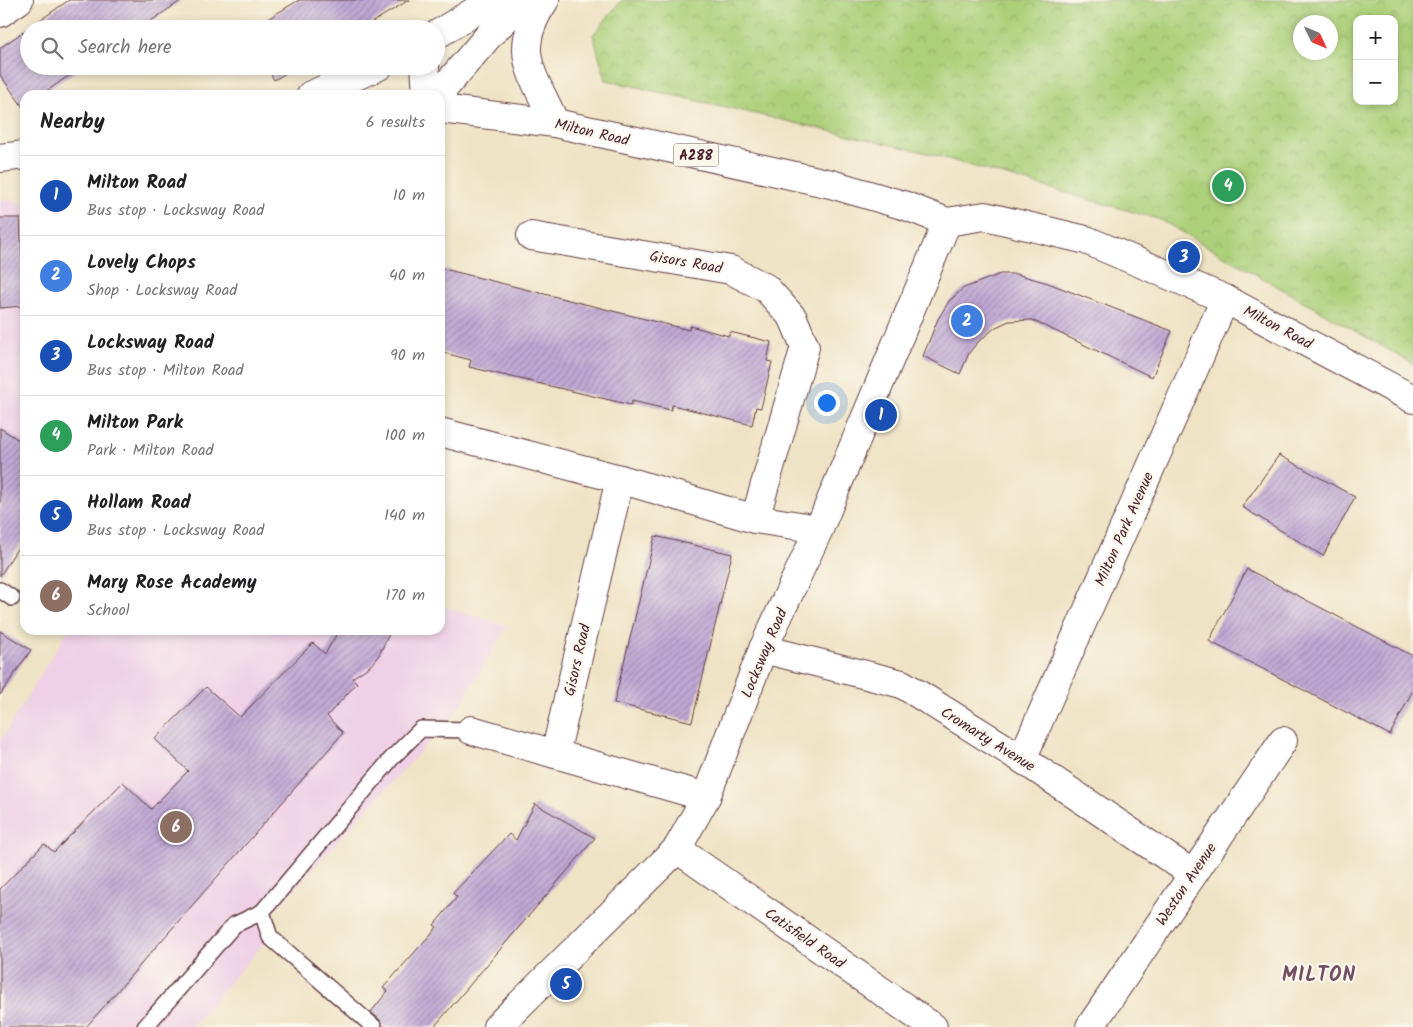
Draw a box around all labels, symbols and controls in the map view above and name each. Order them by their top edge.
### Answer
north arrow [1293,15,1338,60]
map controls [1353,15,1398,105]
button: + [1353,15,1398,60]
search box [20,20,445,75]
text: Search here [78,33,172,63]
icon: search [38,34,66,62]
button: − [1353,60,1398,105]
text: Nearby [40,106,105,139]
text: 6 results [366,110,425,135]
street label: Milton Road [552,113,632,153]
road number: A288 [674,144,718,166]
pin: 4 [1212,167,1244,205]
text: Milton Road [87,168,186,198]
text: 1 [54,183,58,208]
text: 10 m [393,183,425,208]
text: Bus stop · Locksway Road [87,198,264,223]
pin: 3 [1168,238,1200,276]
street label: Gisors Road [648,245,725,281]
text: Lovely Chops [87,248,196,278]
text: 2 [51,263,61,288]
text: 40 m [389,263,425,288]
text: Shop · Locksway Road [87,278,237,303]
street label: Milton Road [1238,300,1317,357]
pin: 2 [951,302,983,340]
text: Locksway Road [87,328,214,358]
text: 3 [52,343,60,368]
text: 90 m [390,343,425,368]
text: Bus stop · Milton Road [87,358,243,383]
your location [814,390,840,416]
pin: 1 [865,396,897,434]
text: Milton Park [87,408,183,438]
text: 4 [52,423,60,448]
text: 100 m [385,423,425,448]
text: Park · Milton Road [87,438,213,463]
street label: Milton Park Avenue [1089,468,1161,590]
text: Hollam Road [87,488,191,518]
text: 5 [52,503,60,528]
text: 140 m [384,503,425,528]
text: Bus stop · Locksway Road [87,518,264,543]
text: Mary Rose Academy [87,568,257,598]
text: 6 [52,583,60,608]
text: 170 m [385,583,425,608]
text: School [87,598,130,623]
street label: Locksway Road [735,604,795,702]
street label: Gisors Road [558,621,598,699]
street label: Cromarty Avenue [935,701,1040,779]
pin: 6 [160,808,192,846]
street label: Weston Avenue [1150,838,1224,931]
street label: Catisfield Road [759,902,850,976]
district label: MILTON [1282,960,1356,992]
pin: 5 [550,965,582,1003]

